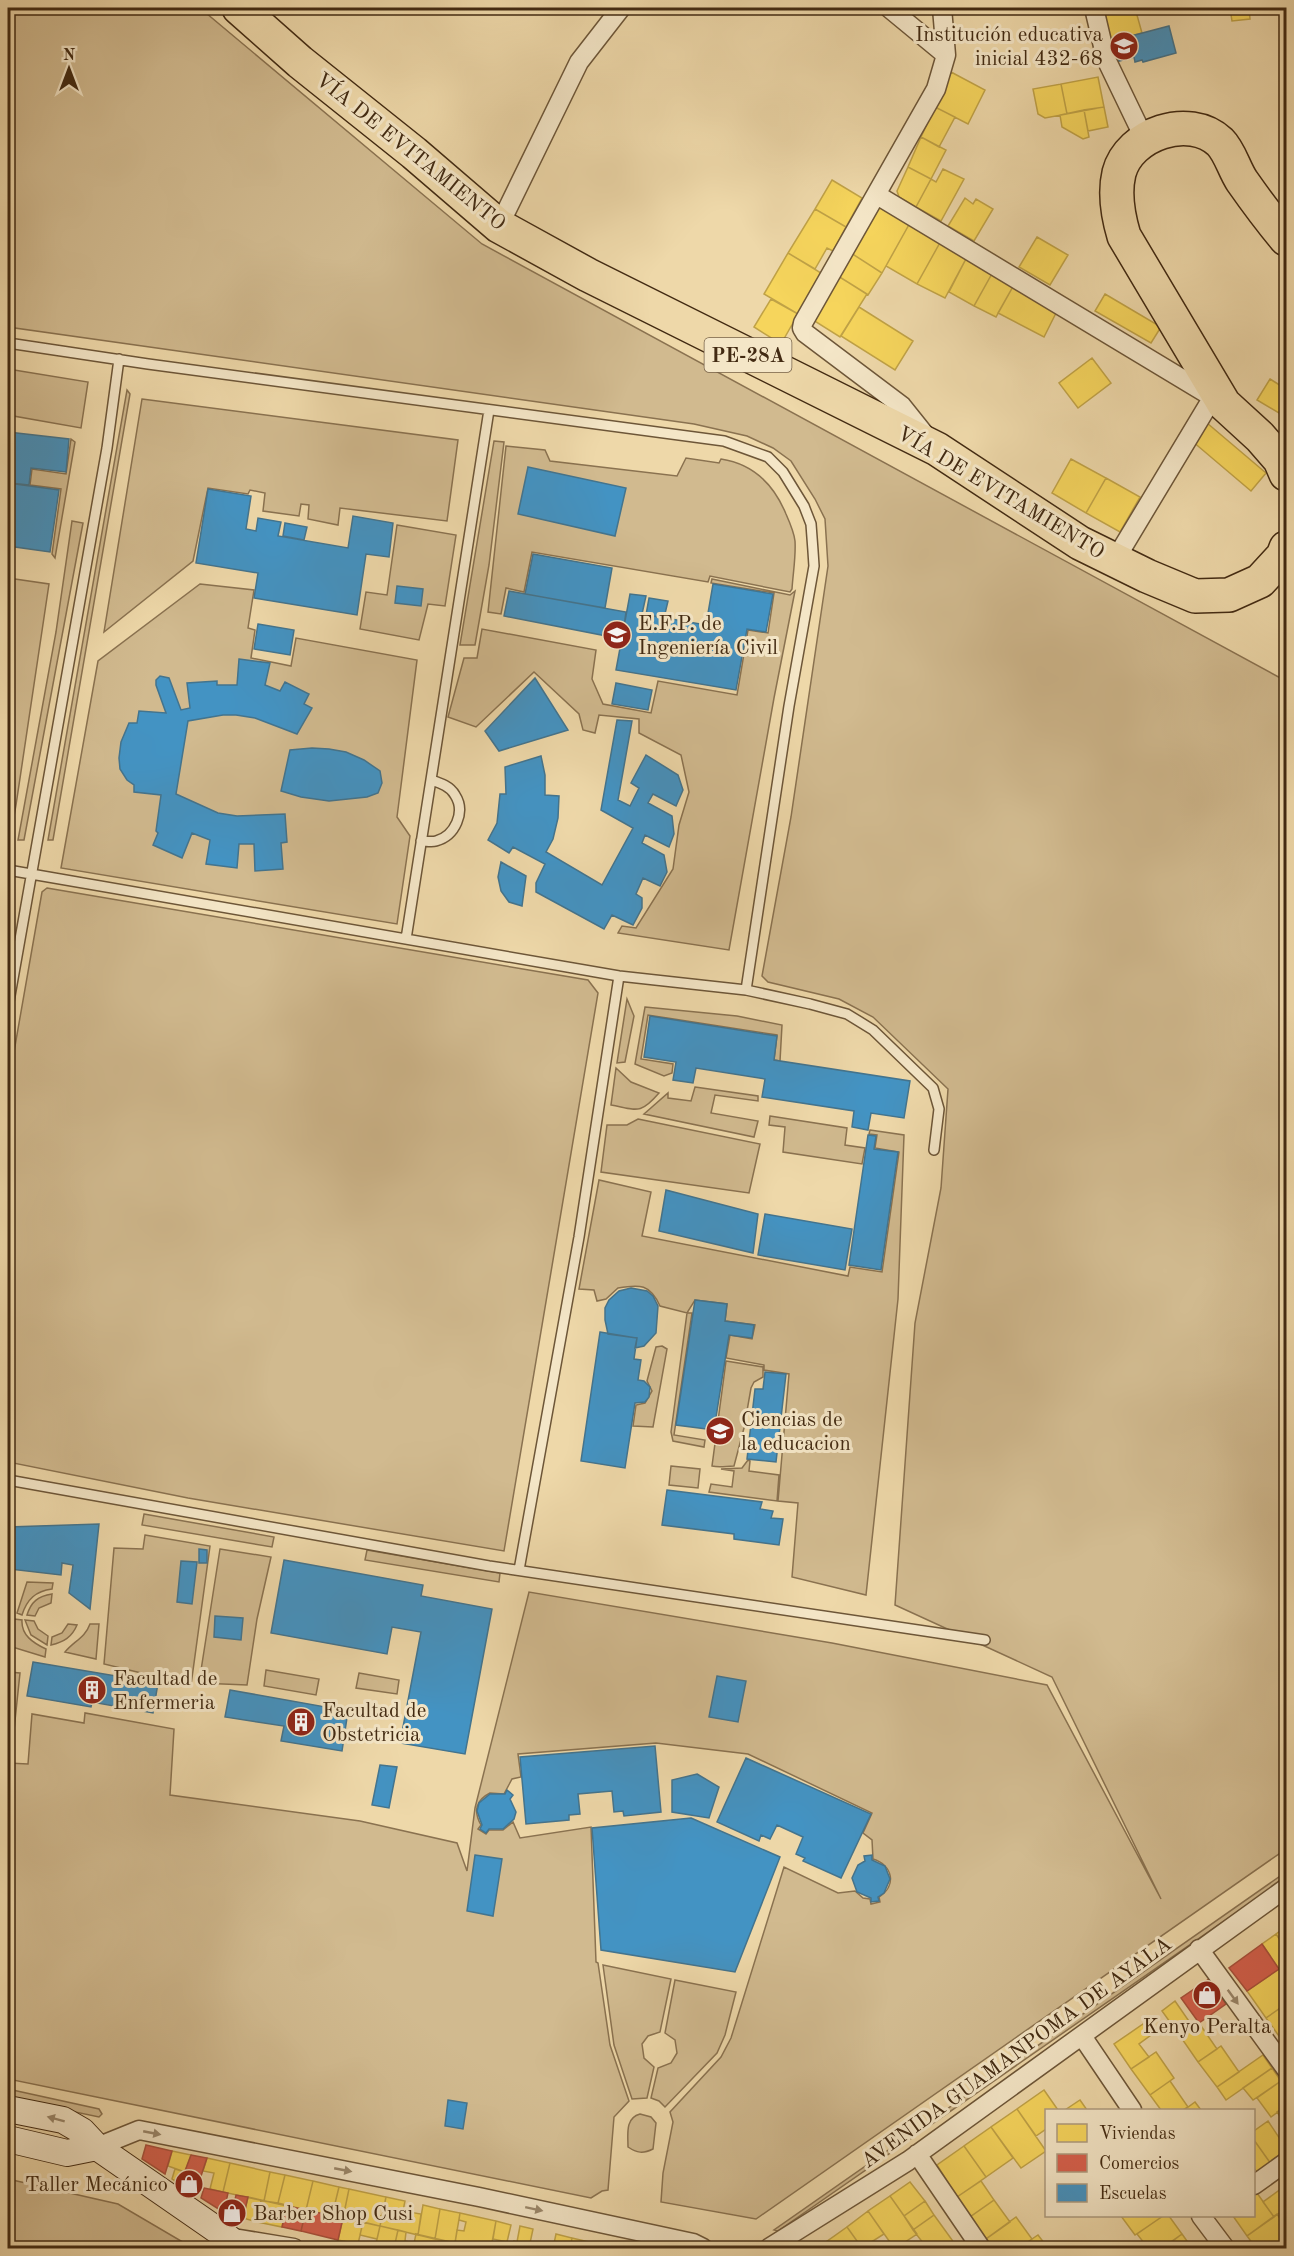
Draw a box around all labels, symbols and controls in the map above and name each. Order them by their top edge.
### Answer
place label: Institución educativa inicial 432-68 [915,25,1103,70]
school or university icon: Institución educativa inicial 432-68 [1108,30,1140,62]
north arrow [39,39,99,99]
text: N [63,48,76,64]
street label: VÍA DE EVITAMIENTO [311,66,512,235]
road number: PE-28A [704,338,792,372]
street label: VÍA DE EVITAMIENTO [893,420,1110,564]
place label: E.F.P. de Ingeniería Civil [638,614,778,659]
school or university icon: E.F.P. de Ingeniería Civil [601,619,633,651]
place label: Ciencias de la educacion [741,1410,851,1455]
school or university icon: Ciencias de la educacion [704,1415,736,1447]
place label: Facultad de Enfermeria [113,1669,217,1714]
building icon: Facultad de Enfermeria [76,1674,108,1706]
place label: Facultad de Obstetricia [322,1701,426,1746]
building icon: Facultad de Obstetricia [285,1706,317,1738]
street label: AVENIDA GUAMANPOMA DE AYALA [858,1934,1176,2173]
shop icon: Kenyo Peralta [1191,1979,1223,2011]
one-way arrow [1227,1989,1239,2004]
place label: Kenyo Peralta [1143,2017,1271,2038]
legend [1045,2109,1255,2217]
one-way arrow [47,2114,66,2124]
text: Viviendas [1099,2125,1176,2143]
one-way arrow [142,2129,161,2138]
text: Comercios [1099,2155,1180,2173]
one-way arrow [334,2166,353,2175]
shop icon: Taller Mecánico [173,2168,205,2200]
place label: Taller Mecánico [25,2175,168,2196]
text: Escuelas [1099,2185,1167,2203]
shop icon: Barber Shop Cusi [216,2197,248,2229]
place label: Barber Shop Cusi [253,2204,413,2225]
one-way arrow [525,2204,543,2214]

